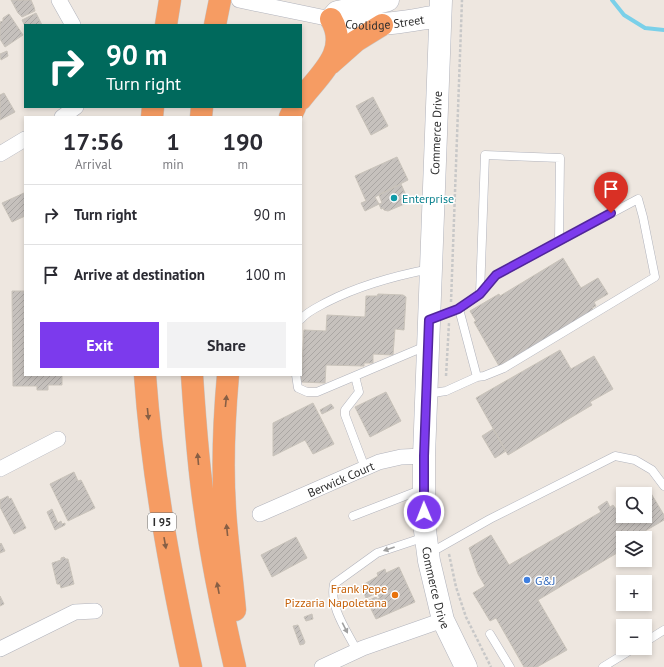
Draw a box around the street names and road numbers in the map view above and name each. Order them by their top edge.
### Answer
street label: Coolidge Street [344,11,425,32]
street label: Commerce Drive [427,91,445,175]
street label: Berwick Court [305,458,376,500]
road number: I 95 [148,513,176,531]
street label: Commerce Drive [420,546,454,631]

